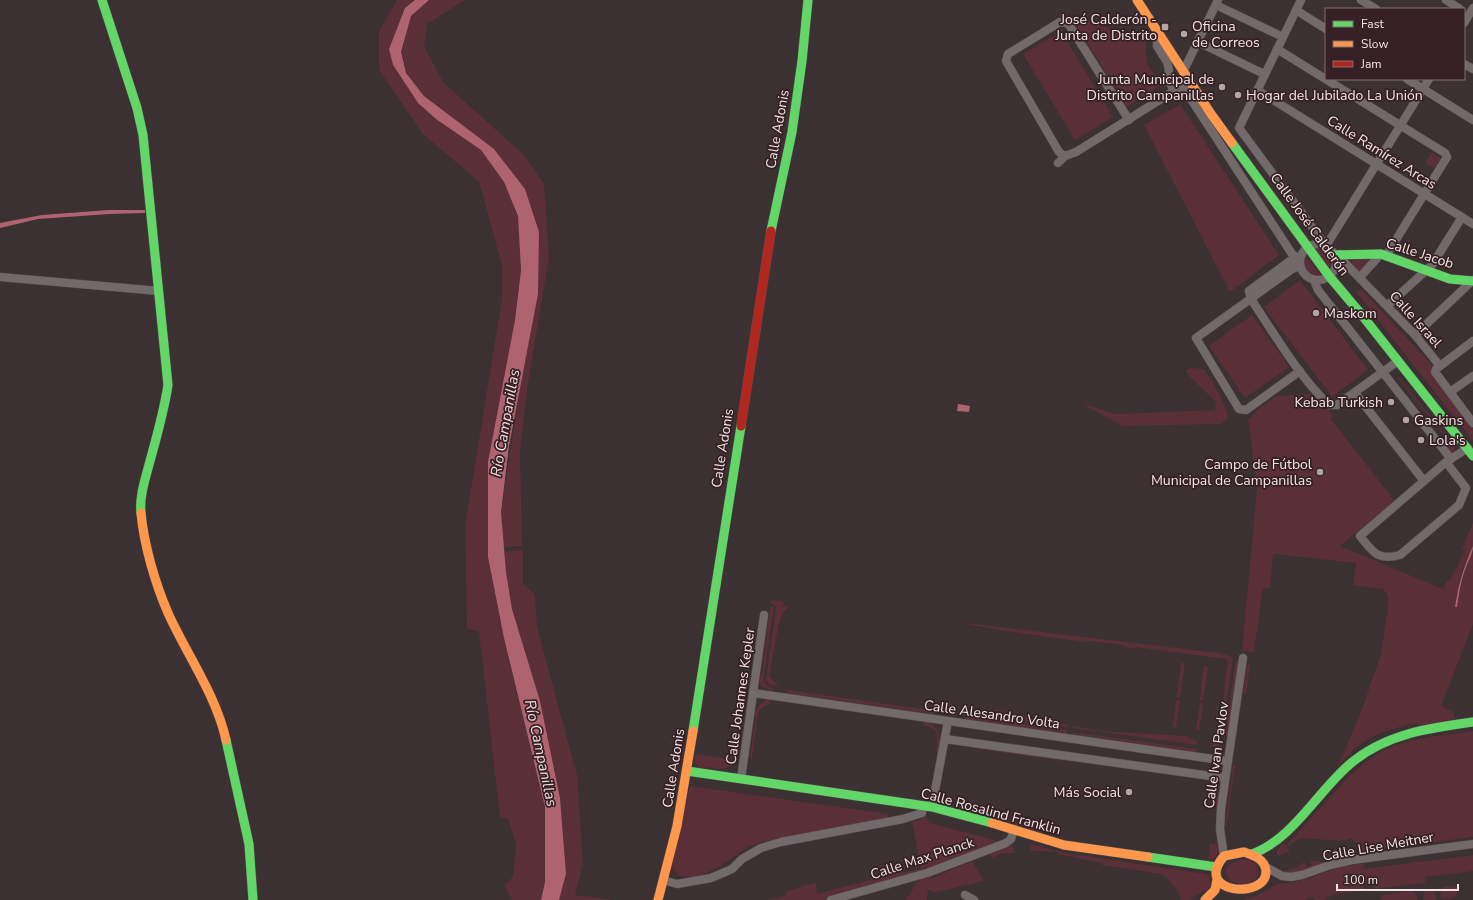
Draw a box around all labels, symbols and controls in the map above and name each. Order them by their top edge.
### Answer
legend [1325,8,1465,80]
place label: José Calderón - Junta de Distrito [1054,10,1157,45]
text: Fast [1361,16,1384,32]
place label: Oficina de Correos [1192,17,1260,52]
marker: José Calderón - Junta de Distrito [1160,22,1170,32]
marker: Oficina de Correos [1179,29,1189,39]
text: Slow [1361,36,1389,52]
text: Jam [1360,56,1382,72]
place label: Junta Municipal de Distrito Campanillas [1087,70,1214,105]
marker: Junta Municipal de Distrito Campanillas [1217,82,1227,92]
place label: Hogar del Jubilado La Unión [1246,86,1423,105]
street label: Calle Adonis [761,88,794,170]
marker: Hogar del Jubilado La Unión [1233,90,1243,100]
street label: Calle Ramírez Arcas [1323,111,1440,194]
street label: Calle José Calderón [1266,169,1353,280]
street label: Calle Jacob [1384,234,1456,273]
street label: Calle Israel [1385,287,1447,352]
place label: Maskom [1324,304,1377,323]
marker: Maskom [1311,308,1321,318]
water label: Río Campanillas [486,368,524,478]
place label: Kebab Turkish [1294,393,1383,412]
marker: Kebab Turkish [1386,397,1396,407]
street label: Calle Adonis [707,407,738,489]
place label: Gaskins [1414,411,1464,430]
marker: Gaskins [1401,415,1411,425]
place label: Lola's [1429,431,1466,450]
marker: Lola's [1416,435,1426,445]
place label: Campo de Fútbol Municipal de Campanillas [1151,455,1313,490]
marker: Campo de Fútbol Municipal de Campanillas [1315,467,1325,477]
street label: Calle Johannes Kepler [721,626,760,766]
street label: Calle Alesandro Volta [923,696,1061,733]
water label: Río Campanillas [520,698,562,808]
street label: Calle Ivan Pavlov [1200,700,1233,810]
street label: Calle Adonis [658,727,689,809]
place label: Más Social [1054,783,1122,802]
street label: Calle Rosalind Franklin [919,784,1063,839]
marker: Más Social [1124,787,1134,797]
street label: Calle Lise Meitner [1321,827,1435,866]
street label: Calle Max Planck [868,832,977,884]
scale bar [1337,866,1458,892]
text: 100 m [1343,872,1378,888]

